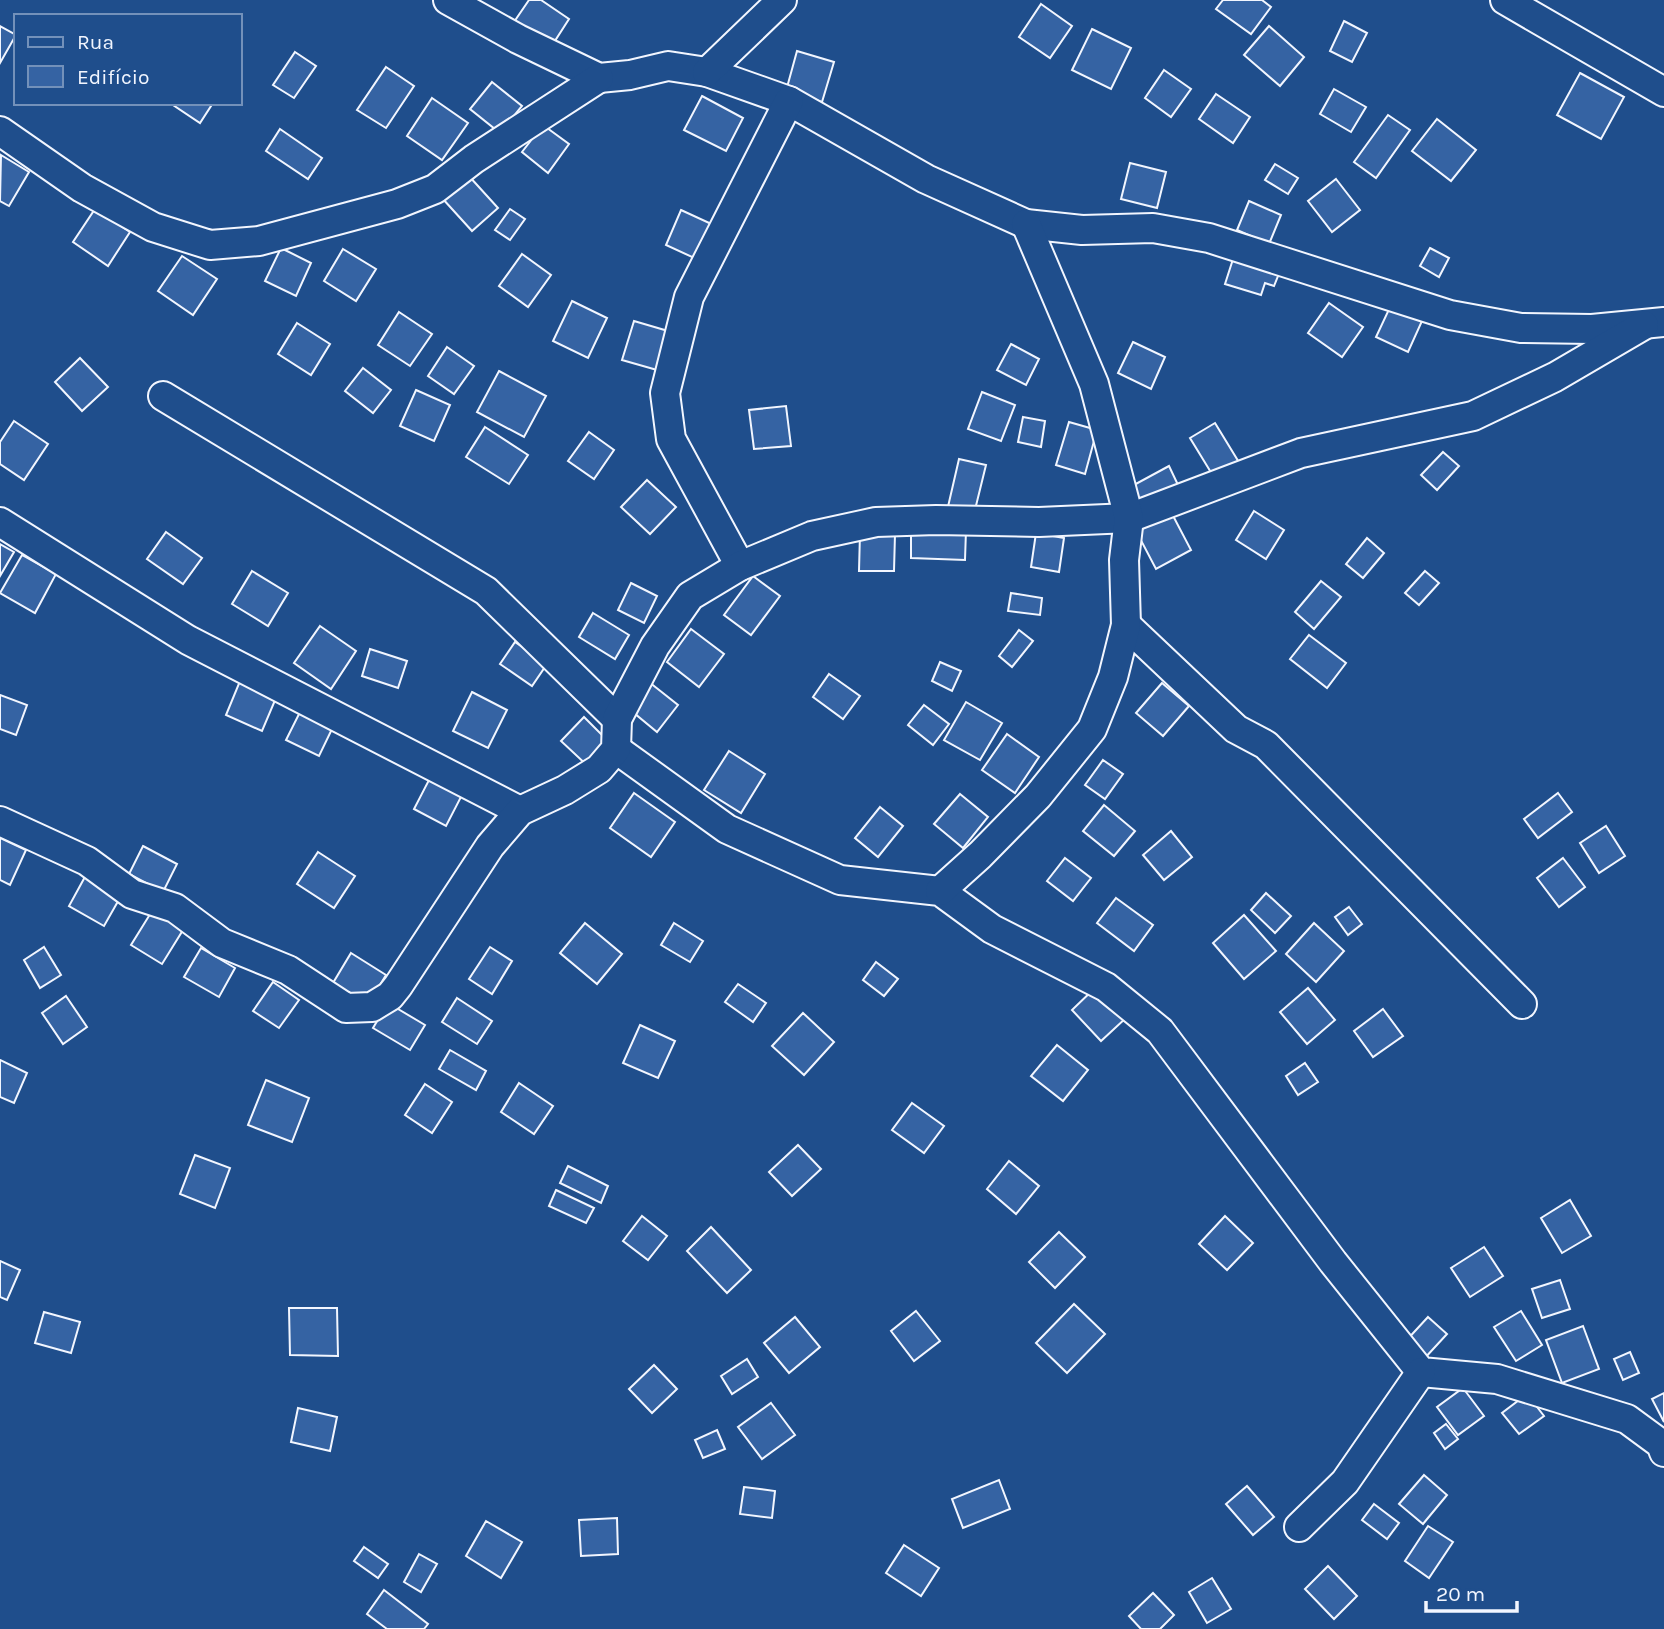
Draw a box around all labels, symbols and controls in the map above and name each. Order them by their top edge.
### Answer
legend [14,14,242,105]
text: Rua [77,30,114,54]
text: Edifício [77,65,150,89]
scale bar [1426,1570,1517,1614]
text: 20 m [1436,1582,1485,1606]

